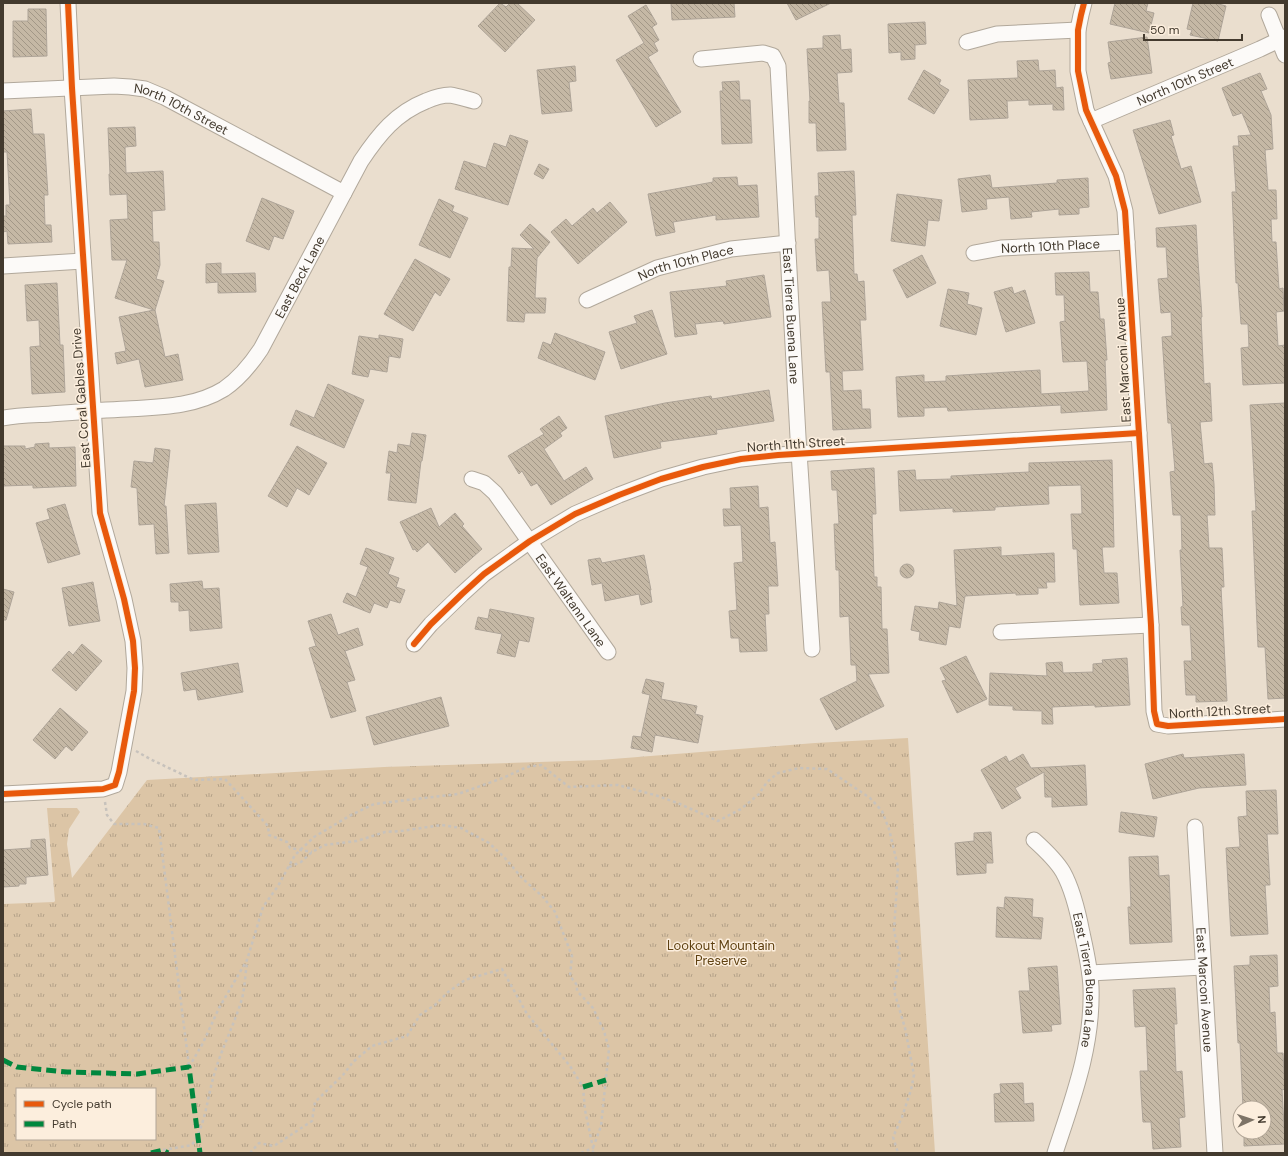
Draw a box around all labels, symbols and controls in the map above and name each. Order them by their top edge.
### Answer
scale bar [1144,16,1242,42]
text: 50 m [1150,22,1179,38]
street label: North 10th Street [1134,53,1236,109]
street label: North 10th Street [133,79,231,138]
street label: East Beck Lane [271,233,328,321]
street label: North 10th Place [1001,235,1100,256]
street label: North 10th Place [635,240,735,284]
street label: East Tierra Buena Lane [779,247,804,384]
street label: East Marconi Avenue [1111,297,1135,423]
street label: East Coral Gables Drive [68,327,94,469]
street label: North 11th Street [746,432,846,456]
street label: East Waltann Lane [532,550,610,650]
street label: North 12th Street [1169,700,1271,722]
street label: East Tierra Buena Lane [1069,911,1100,1049]
street label: East Marconi Avenue [1193,927,1217,1053]
park label: Lookout Mountain Preserve [667,937,775,969]
legend [16,1088,156,1140]
text: Cycle path [52,1096,112,1112]
north arrow [1232,1100,1272,1140]
text: N [1255,1115,1269,1124]
text: Path [52,1116,77,1132]

